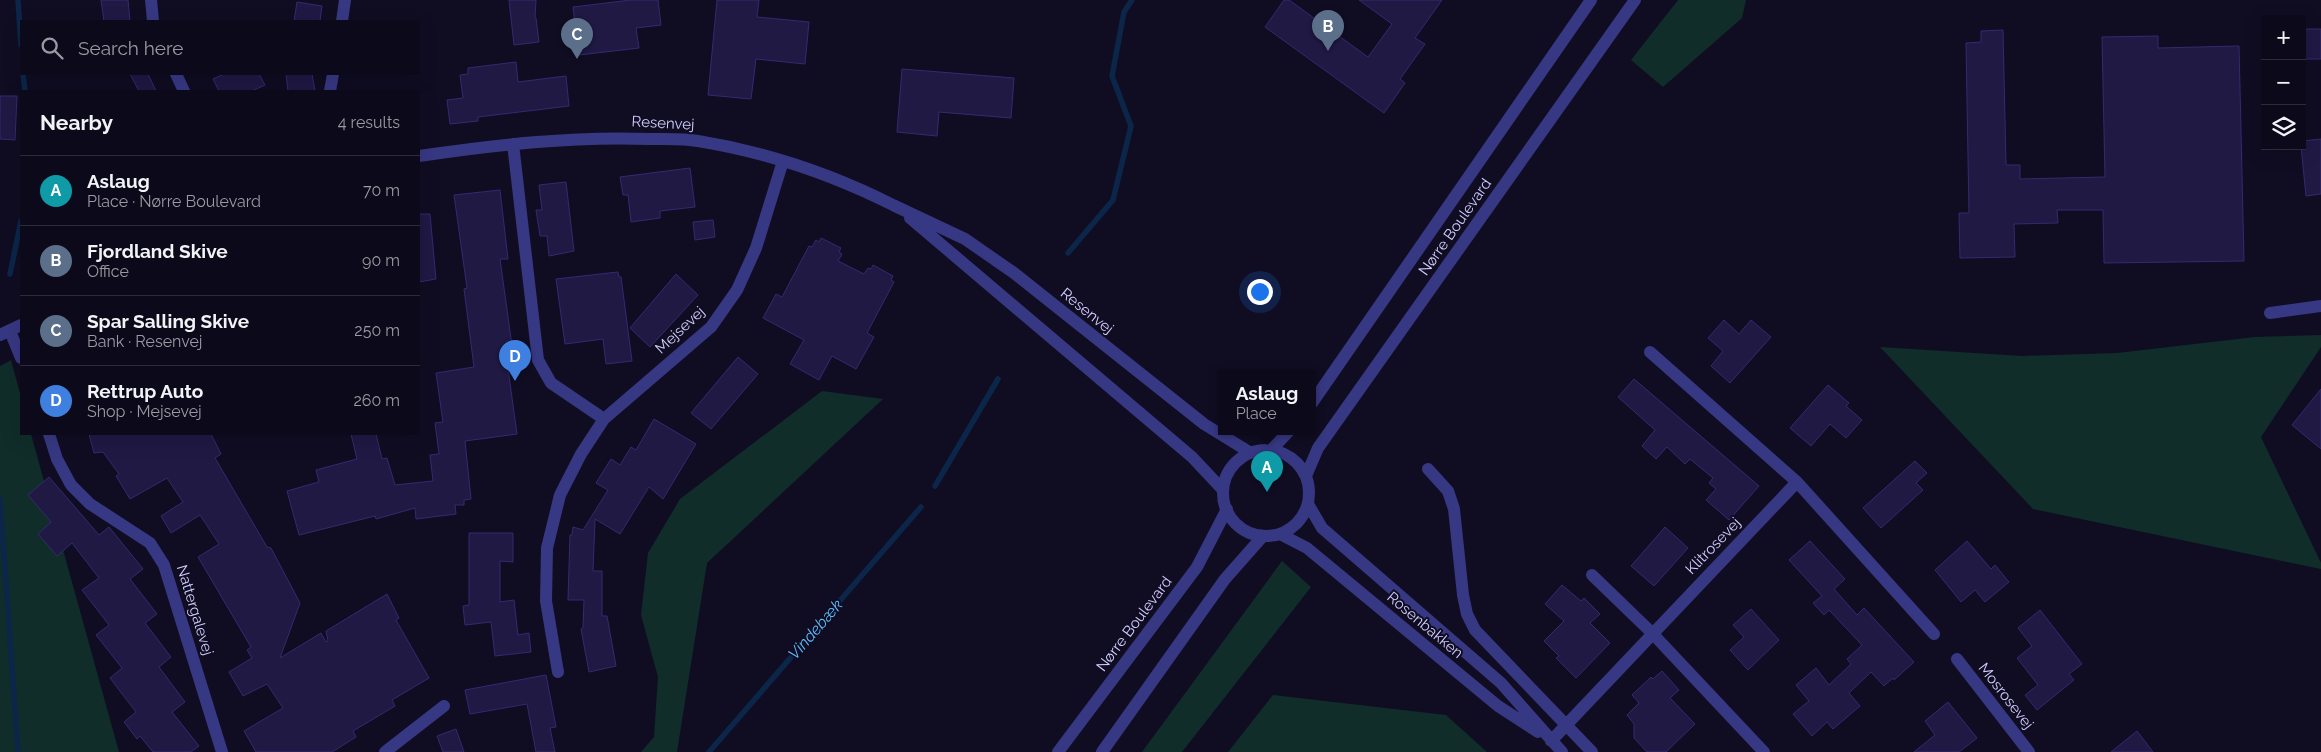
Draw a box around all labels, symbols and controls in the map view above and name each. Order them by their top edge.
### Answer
pin: B [1312,10,1344,51]
map controls [2261,15,2306,150]
button: + [2261,15,2306,60]
pin: C [561,18,593,59]
search box [20,20,420,75]
icon: search [38,34,66,62]
text: Search here [78,37,184,59]
button: − [2261,60,2306,105]
button: layers [2261,105,2306,150]
text: Nearby [40,110,113,135]
street label: Resenvej [631,112,695,134]
text: 4 results [338,113,400,132]
text: Aslaug [87,170,150,192]
street label: Nørre Boulevard [1415,175,1495,279]
text: A [51,181,61,200]
text: 70 m [363,181,400,200]
text: Place · Nørre Boulevard [87,192,261,211]
text: Fjordland Skive [87,240,228,262]
text: B [51,251,61,270]
text: 90 m [362,251,400,270]
text: Office [87,262,129,281]
your location [1247,279,1273,305]
street label: Resenvej [1057,284,1117,338]
street label: Mejsevej [652,303,708,357]
text: Spar Salling Skive [87,310,249,332]
text: C [51,321,61,340]
text: 250 m [354,321,400,340]
text: Bank · Resenvej [87,332,202,351]
pin: D [499,340,531,381]
popup [1218,370,1316,435]
text: Rettrup Auto [87,380,203,402]
text: Aslaug [1236,382,1298,404]
text: D [50,391,62,410]
text: 260 m [353,391,400,410]
text: Shop · Mejsevej [87,402,202,421]
text: Place [1236,404,1277,423]
pin: A [1251,451,1283,492]
street label: Klitrosevej [1682,514,1744,578]
street label: Nattergalevej [173,563,217,657]
street label: Nørre Boulevard [1092,573,1176,675]
street label: Rosenbakken [1383,588,1467,662]
water label: Vindebæk [784,595,847,663]
street label: Mosrosevej [1975,659,2037,733]

